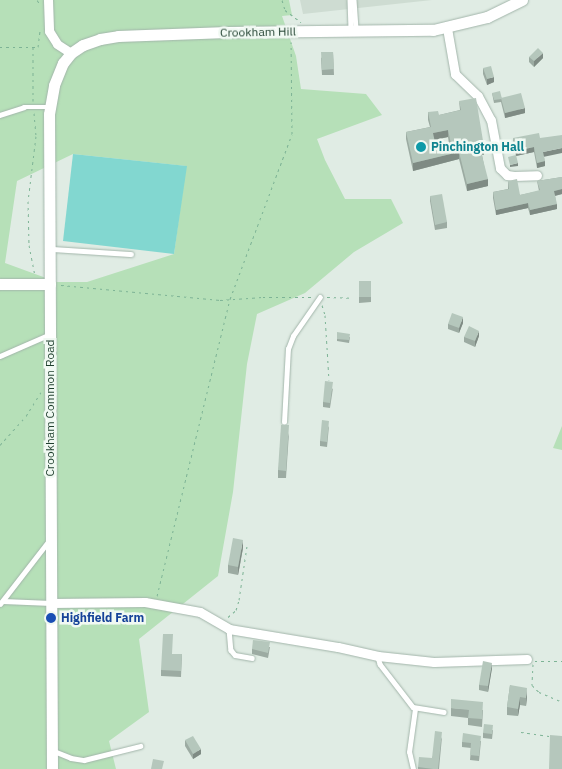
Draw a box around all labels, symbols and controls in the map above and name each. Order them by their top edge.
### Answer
street label: Crookham Hill [220,24,296,40]
place label: Pinchington Hall [431,140,524,154]
marker: Pinchington Hall [415,141,427,153]
street label: Crookham Common Road [43,339,57,477]
place label: Highfield Farm [61,611,144,625]
marker: Highfield Farm [45,612,57,624]

